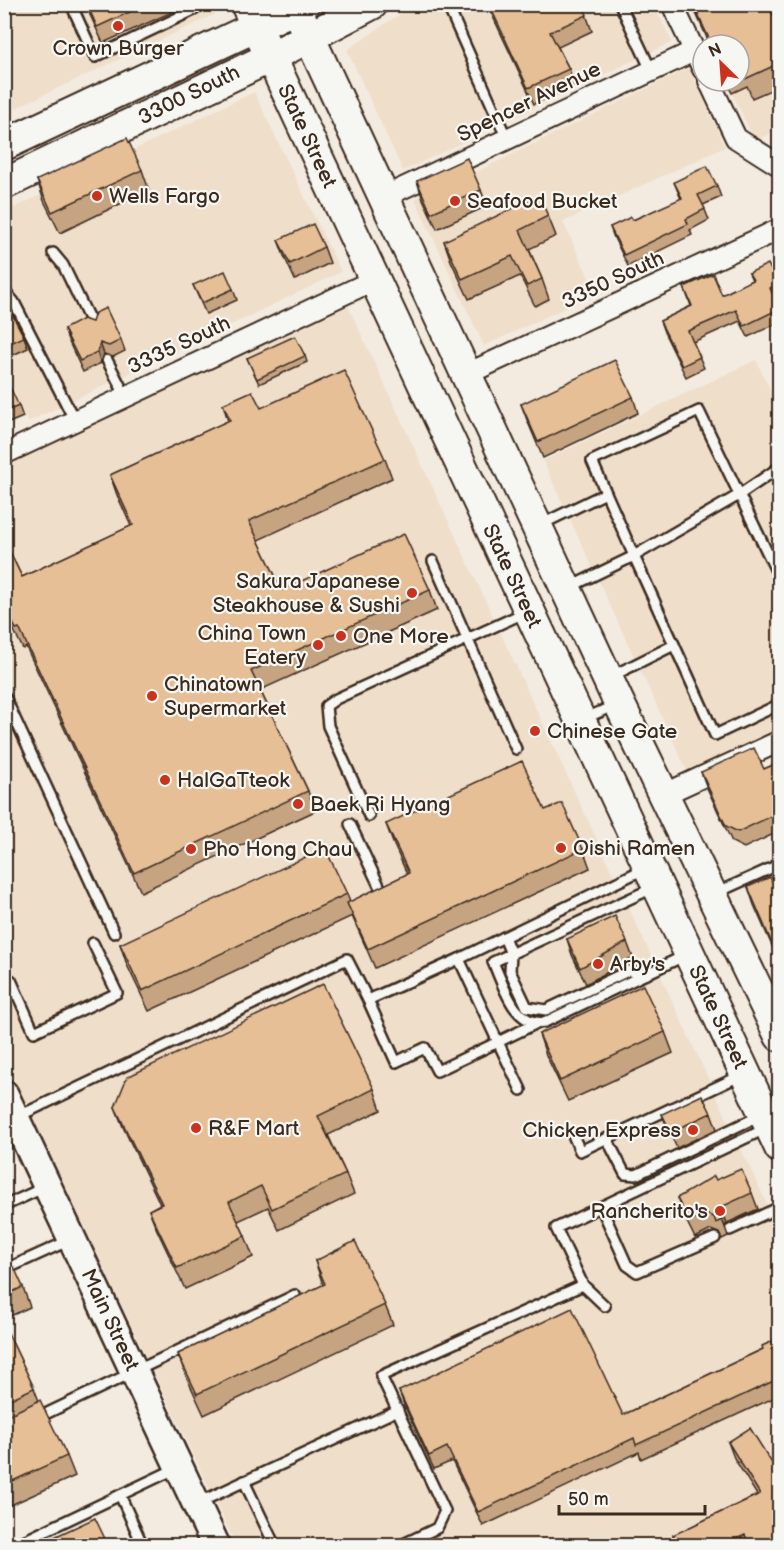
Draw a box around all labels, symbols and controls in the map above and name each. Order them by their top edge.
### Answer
marker: Crown Burger [111,19,125,33]
north arrow [691,33,751,93]
place label: Crown Burger [53,36,184,61]
text: N [706,40,725,62]
street label: Spencer Avenue [453,56,605,148]
street label: 3300 South [134,60,244,130]
street label: State Street [272,80,342,192]
place label: Wells Fargo [109,184,220,209]
marker: Wells Fargo [90,189,104,203]
place label: Seafood Bucket [467,189,618,214]
marker: Seafood Bucket [448,194,462,208]
street label: 3350 South [558,246,668,314]
street label: 3335 South [124,310,234,380]
street label: State Street [477,520,547,632]
place label: Sakura Japanese Steakhouse & Sushi [213,569,400,618]
marker: Sakura Japanese Steakhouse & Sushi [405,586,419,600]
place label: China Town Eatery [198,621,307,670]
place label: One More [353,624,449,649]
marker: One More [334,629,348,643]
marker: China Town Eatery [311,638,325,652]
place label: Chinatown Supermarket [164,672,287,721]
marker: Chinatown Supermarket [145,689,159,703]
place label: Chinese Gate [547,719,677,744]
marker: Chinese Gate [528,724,542,738]
place label: HalGaTteok [177,768,290,793]
marker: HalGaTteok [158,773,172,787]
place label: Baek Ri Hyang [310,792,450,817]
marker: Baek Ri Hyang [291,797,305,811]
place label: Oishi Ramen [573,836,695,861]
place label: Pho Hong Chau [203,837,352,862]
marker: Oishi Ramen [554,841,568,855]
marker: Pho Hong Chau [184,842,198,856]
place label: Arby's [610,952,665,977]
marker: Arby's [591,957,605,971]
street label: State Street [683,961,753,1073]
place label: R&F Mart [208,1116,300,1141]
place label: Chicken Express [522,1118,681,1143]
marker: R&F Mart [189,1121,203,1135]
marker: Chicken Express [686,1123,700,1137]
place label: Rancherito's [590,1199,708,1224]
marker: Rancherito's [713,1204,727,1218]
street label: Main Street [75,1265,145,1375]
scale bar [559,1478,704,1516]
text: 50 m [568,1489,609,1510]

